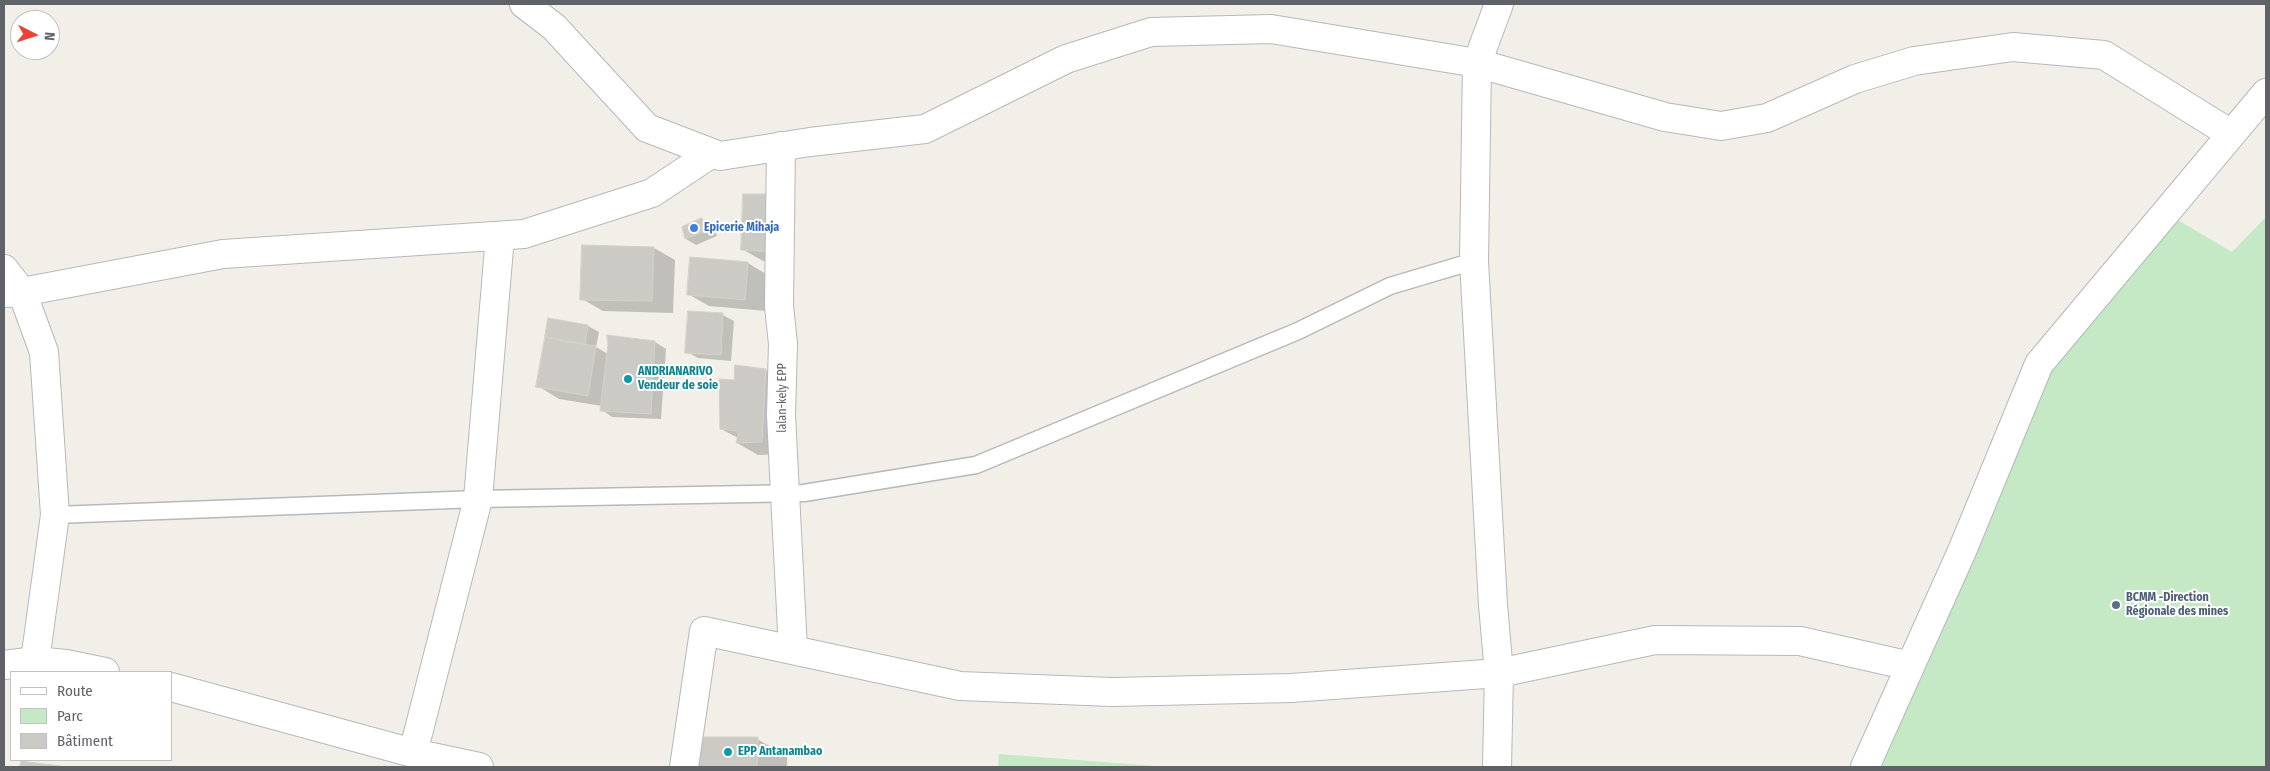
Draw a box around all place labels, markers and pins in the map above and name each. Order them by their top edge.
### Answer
place label: Epicerie Mihaja [704,221,779,235]
marker: Epicerie Mihaja [688,222,700,234]
place label: ANDRIANARIVO Vendeur de soie [638,365,718,393]
marker: ANDRIANARIVO Vendeur de soie [622,373,634,385]
place label: BCMM -Direction Régionale des mines [2126,591,2228,619]
marker: BCMM -Direction Régionale des mines [2110,599,2122,611]
place label: EPP Antanambao [738,745,822,759]
marker: EPP Antanambao [722,746,734,758]

